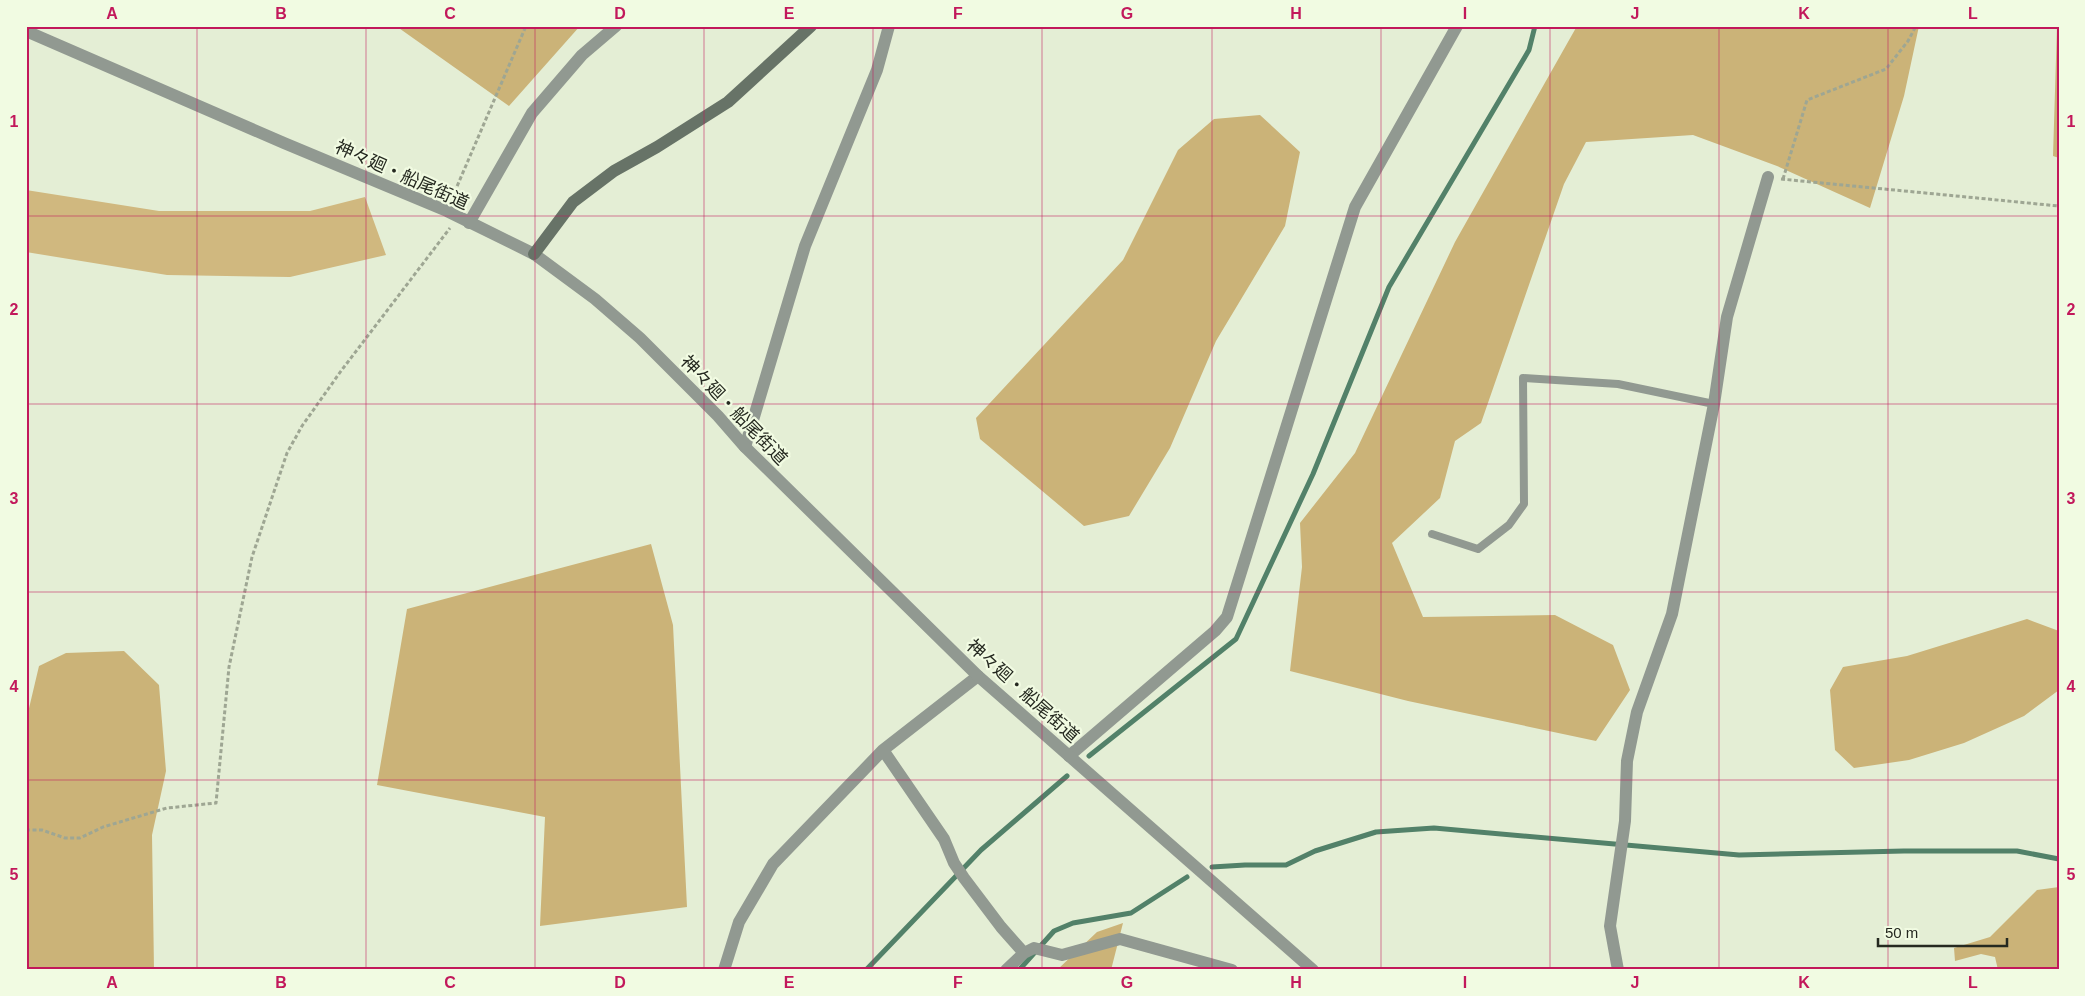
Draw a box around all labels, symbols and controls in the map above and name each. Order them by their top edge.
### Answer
text: A [106,5,118,22]
text: B [275,5,287,22]
text: C [444,5,456,22]
text: D [614,5,626,22]
text: E [784,5,795,22]
text: F [953,5,963,22]
text: G [1121,5,1133,22]
text: H [1290,5,1302,22]
text: I [1463,5,1467,22]
text: J [1631,5,1639,22]
text: K [1798,5,1810,22]
text: L [1968,5,1978,22]
text: 1 [10,113,19,130]
text: 1 [2067,113,2076,130]
street label: 神々廻・船尾街道 [332,137,472,213]
text: 2 [10,301,19,318]
text: 2 [2067,301,2076,318]
street label: 神々廻・船尾街道 [677,351,791,469]
text: 3 [10,490,19,507]
text: 3 [2067,490,2076,507]
street label: 神々廻・船尾街道 [963,635,1083,747]
text: 4 [10,678,19,695]
text: 4 [2067,678,2076,695]
text: 5 [10,866,19,883]
text: 5 [2067,866,2076,883]
scale bar [1878,916,2006,948]
text: 50 m [1885,924,1918,941]
text: A [106,974,118,991]
text: B [275,974,287,991]
text: C [444,974,456,991]
text: D [614,974,626,991]
text: E [784,974,795,991]
text: F [953,974,963,991]
text: G [1121,974,1133,991]
text: H [1290,974,1302,991]
text: I [1463,974,1467,991]
text: J [1631,974,1639,991]
text: K [1798,974,1810,991]
text: L [1968,974,1978,991]

